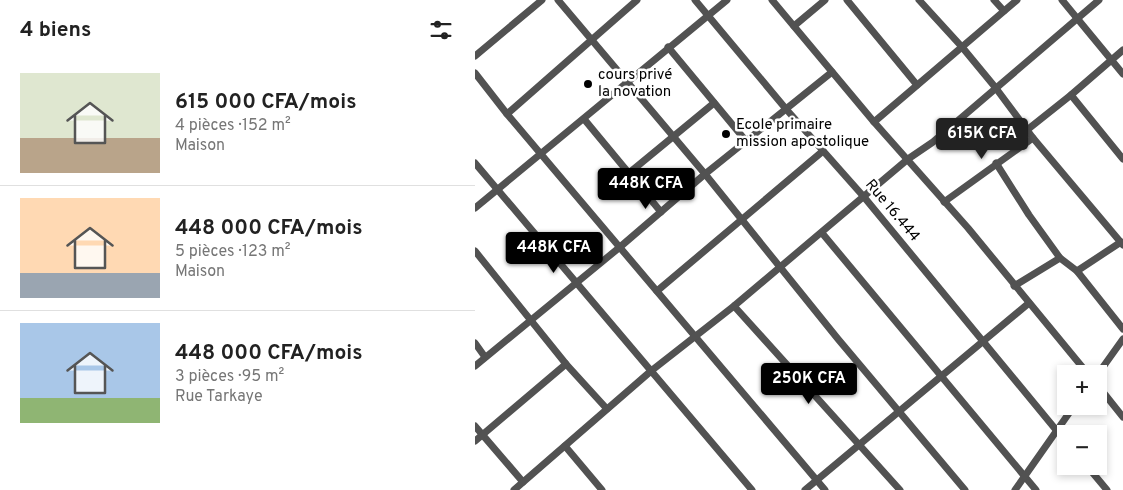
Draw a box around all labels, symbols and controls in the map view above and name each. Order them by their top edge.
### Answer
icon: filters [427,16,455,44]
text: 4 biens [20,17,91,44]
place label: cours privé la novation [598,66,672,102]
marker: cours privé la novation [582,78,594,90]
text: 615 000 CFA/mois [175,89,357,116]
icon: home [60,93,120,153]
text: 4 pièces · 152 m² [175,116,291,136]
place label: Ecole primaire mission apostolique [736,116,869,152]
pin: 615K CFA [930,118,1034,160]
text: 615K CFA [947,124,1017,144]
marker: Ecole primaire mission apostolique [720,128,732,140]
text: Maison [175,136,225,156]
pin: 448K CFA [594,168,698,210]
text: 448K CFA [609,174,683,194]
street label: Rue 16.444 [860,176,924,246]
text: 448 000 CFA/mois [175,215,363,242]
icon: home [60,218,120,278]
pin: 448K CFA [502,232,606,274]
text: 448K CFA [517,238,591,258]
text: 5 pièces · 123 m² [175,242,291,262]
text: Maison [175,262,225,282]
text: 448 000 CFA/mois [175,340,363,367]
icon: home [60,343,120,403]
pin: 250K CFA [757,362,861,405]
map controls [1057,365,1107,475]
button: + [1057,365,1107,415]
text: 3 pièces · 95 m² [175,367,284,387]
text: 250K CFA [772,369,846,389]
text: Rue Tarkaye [175,387,263,407]
button: − [1057,425,1107,475]

